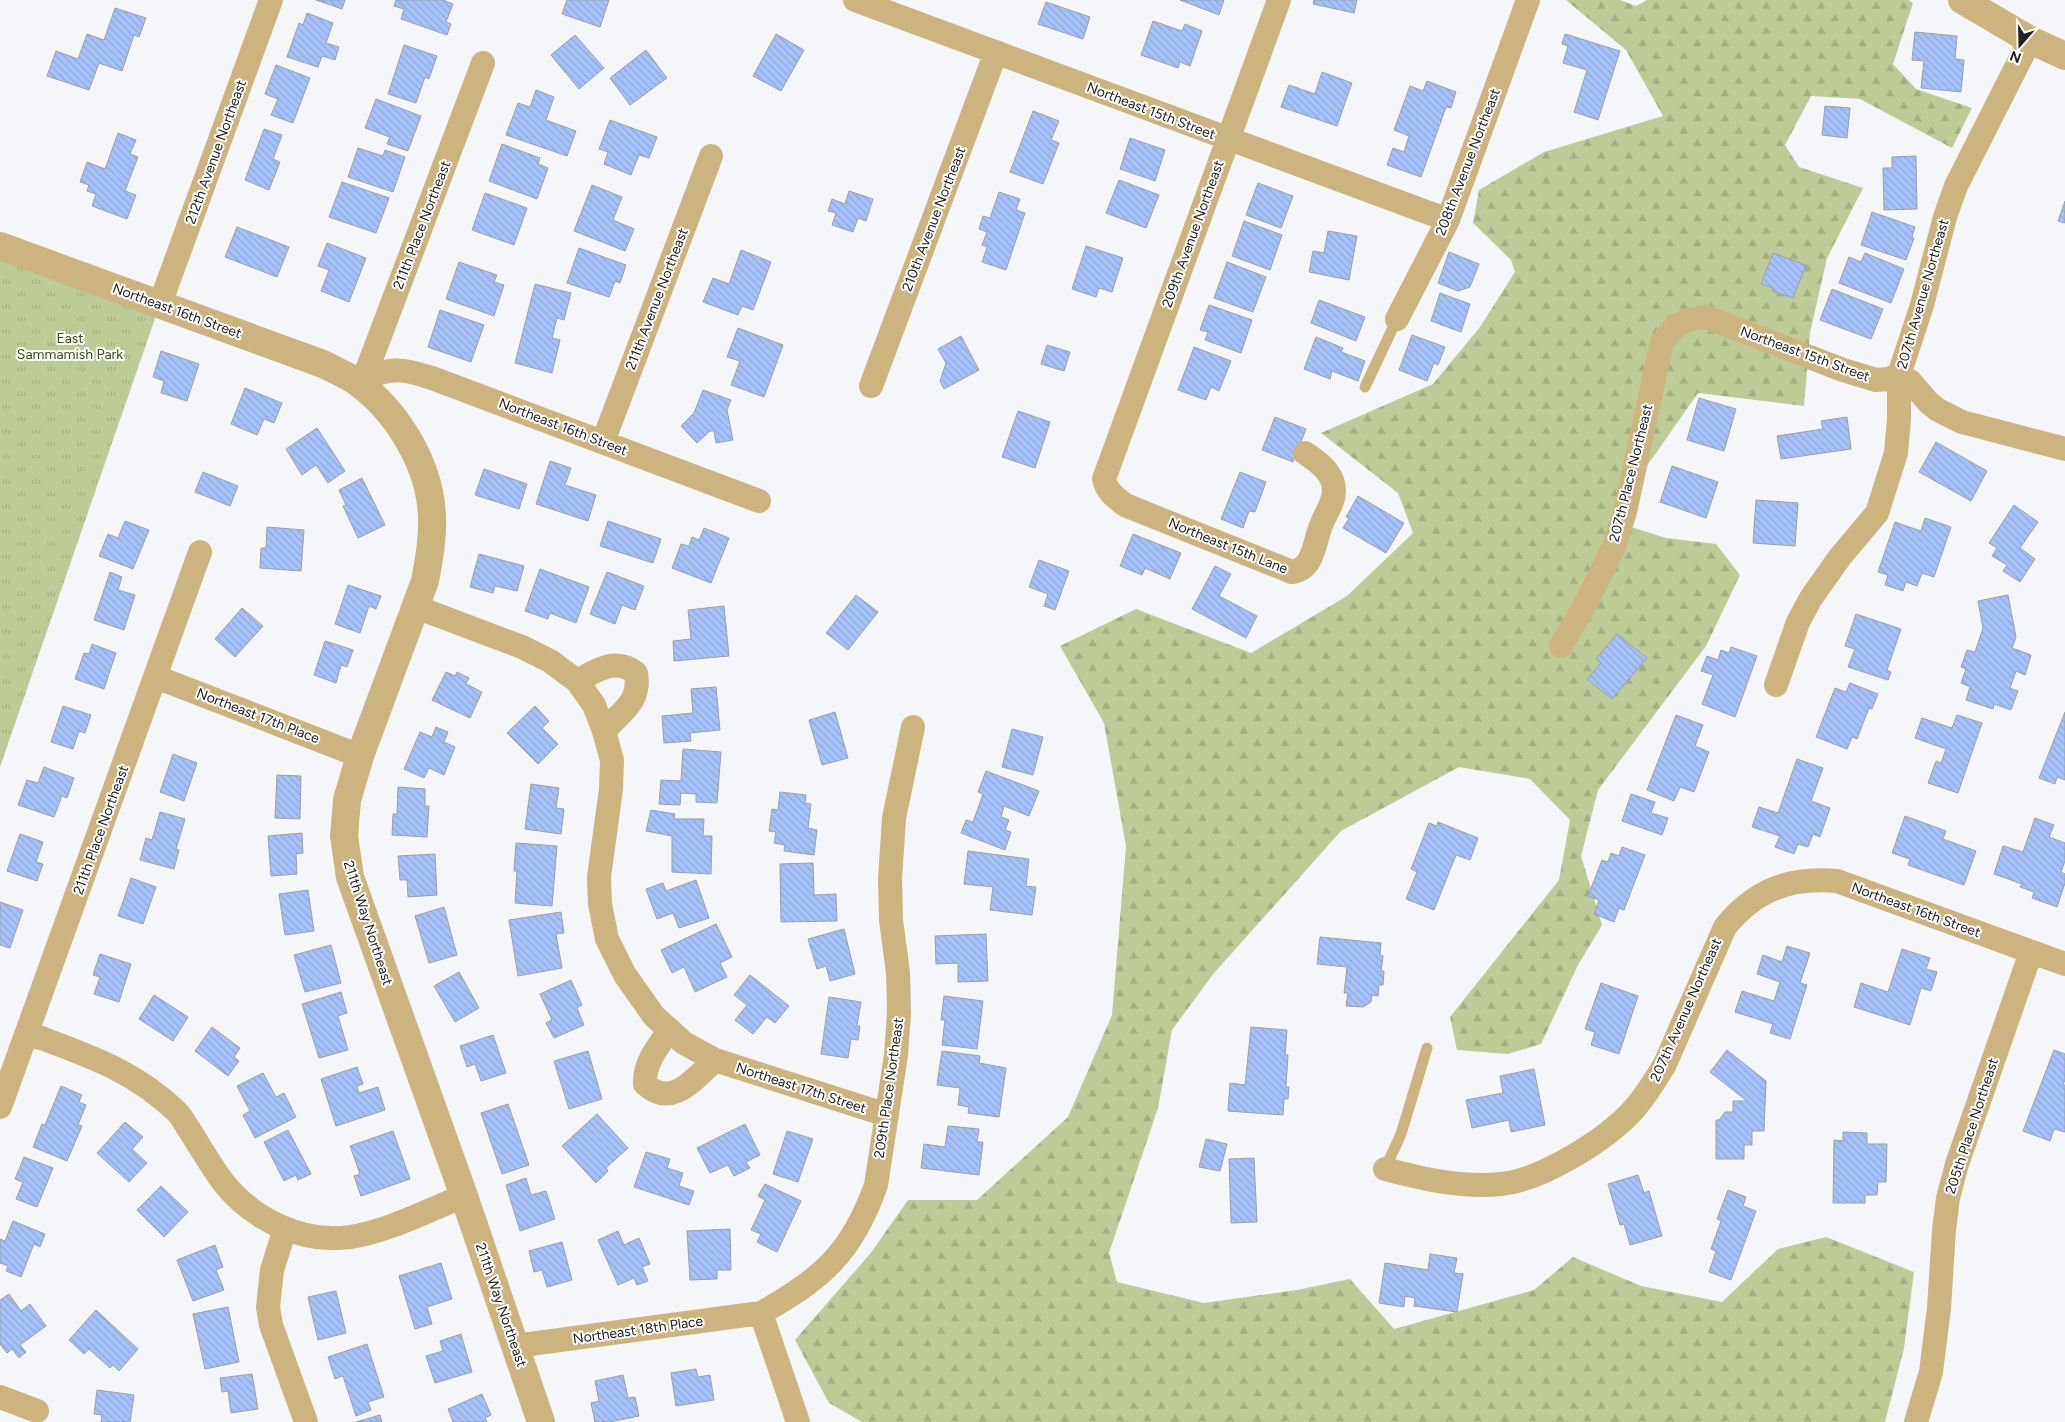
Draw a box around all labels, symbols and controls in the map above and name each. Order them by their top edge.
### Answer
north arrow [1995,20,2045,70]
text: N [2008,47,2024,67]
street label: 212th Avenue Northeast [182,78,250,226]
street label: Northeast 15th Street [1084,79,1218,143]
street label: 208th Avenue Northeast [1432,86,1504,238]
street label: 210th Avenue Northeast [899,144,969,294]
street label: 211th Place Northeast [390,158,454,292]
street label: 209th Avenue Northeast [1158,158,1228,310]
street label: 207th Avenue Northeast [1893,217,1953,371]
street label: 211th Avenue Northeast [622,226,692,372]
street label: Northeast 16th Street [110,280,244,342]
street label: Northeast 15th Street [1738,323,1872,385]
park label: East Sammamish Park [17,330,123,363]
street label: Northeast 16th Street [496,395,630,459]
street label: 207th Place Northeast [1606,402,1656,544]
street label: Northeast 15th Lane [1166,514,1290,578]
street label: Northeast 17th Place [194,685,322,747]
street label: 211th Place Northeast [70,763,132,897]
street label: 211th Way Northeast [340,859,396,987]
street label: Northeast 16th Street [1849,879,1983,941]
street label: 207th Avenue Northeast [1647,936,1725,1084]
street label: 209th Place Northeast [871,1017,907,1159]
street label: 205th Place Northeast [1942,1056,2002,1196]
street label: Northeast 17th Street [734,1059,868,1117]
street label: 211th Way Northeast [472,1241,530,1369]
street label: Northeast 18th Place [572,1312,705,1348]

